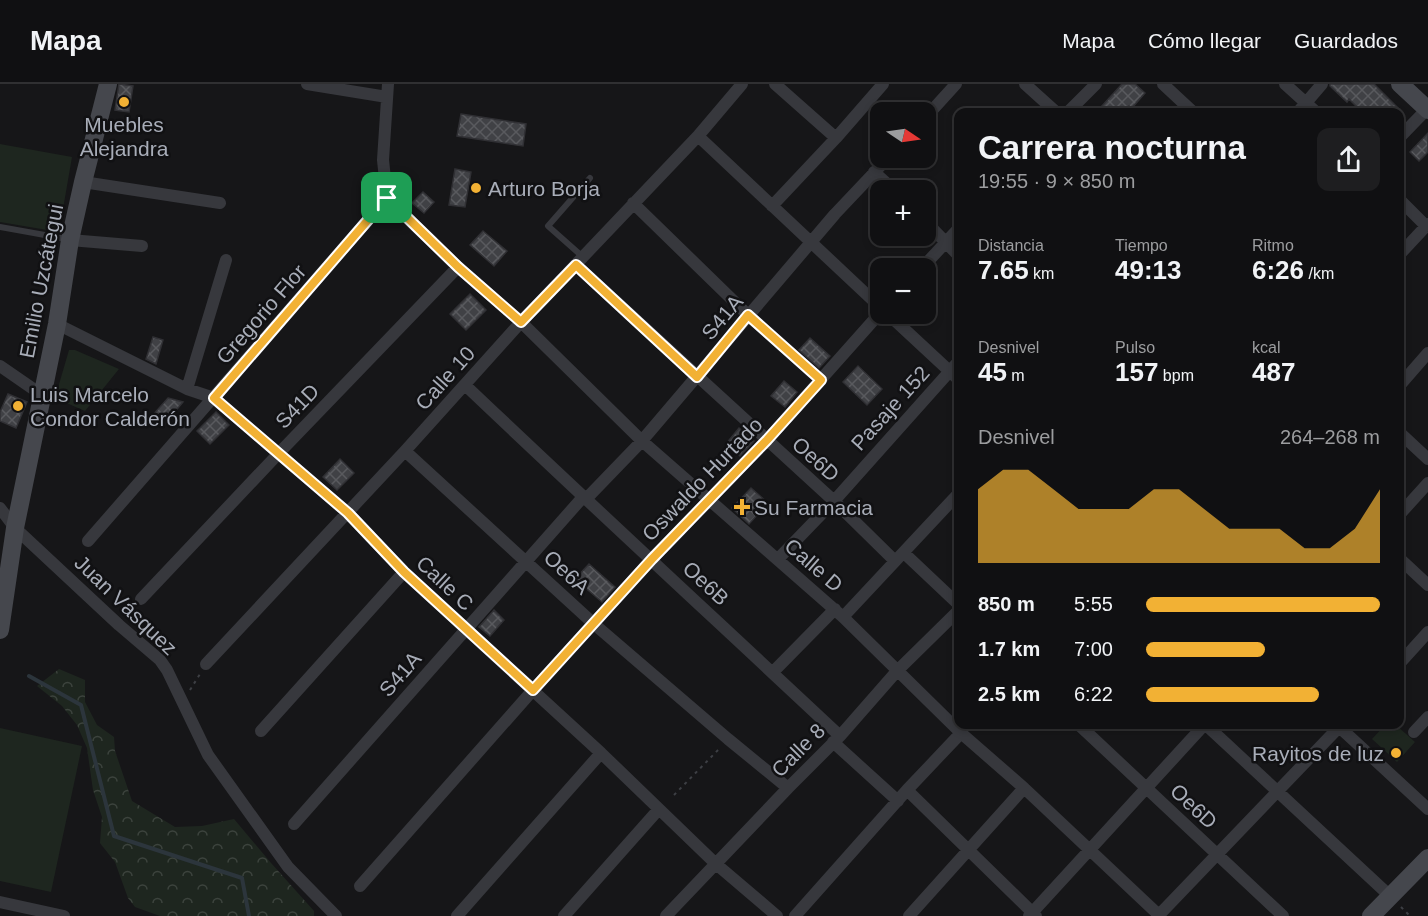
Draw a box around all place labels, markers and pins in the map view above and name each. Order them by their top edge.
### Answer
marker: Muebles Alejandra [117,95,131,109]
place label: Muebles Alejandra [80,113,169,160]
pin [361,172,412,223]
place label: Arturo Borja [488,177,600,200]
marker: Arturo Borja [469,181,483,195]
place label: Luis Marcelo Condor Calderón [30,383,190,430]
marker: Luis Marcelo Condor Calderón [11,399,25,413]
place label: Su Farmacia [754,496,873,519]
marker: Su Farmacia [735,500,749,514]
place label: Rayitos de luz [1252,742,1384,765]
marker: Rayitos de luz [1389,746,1403,760]

